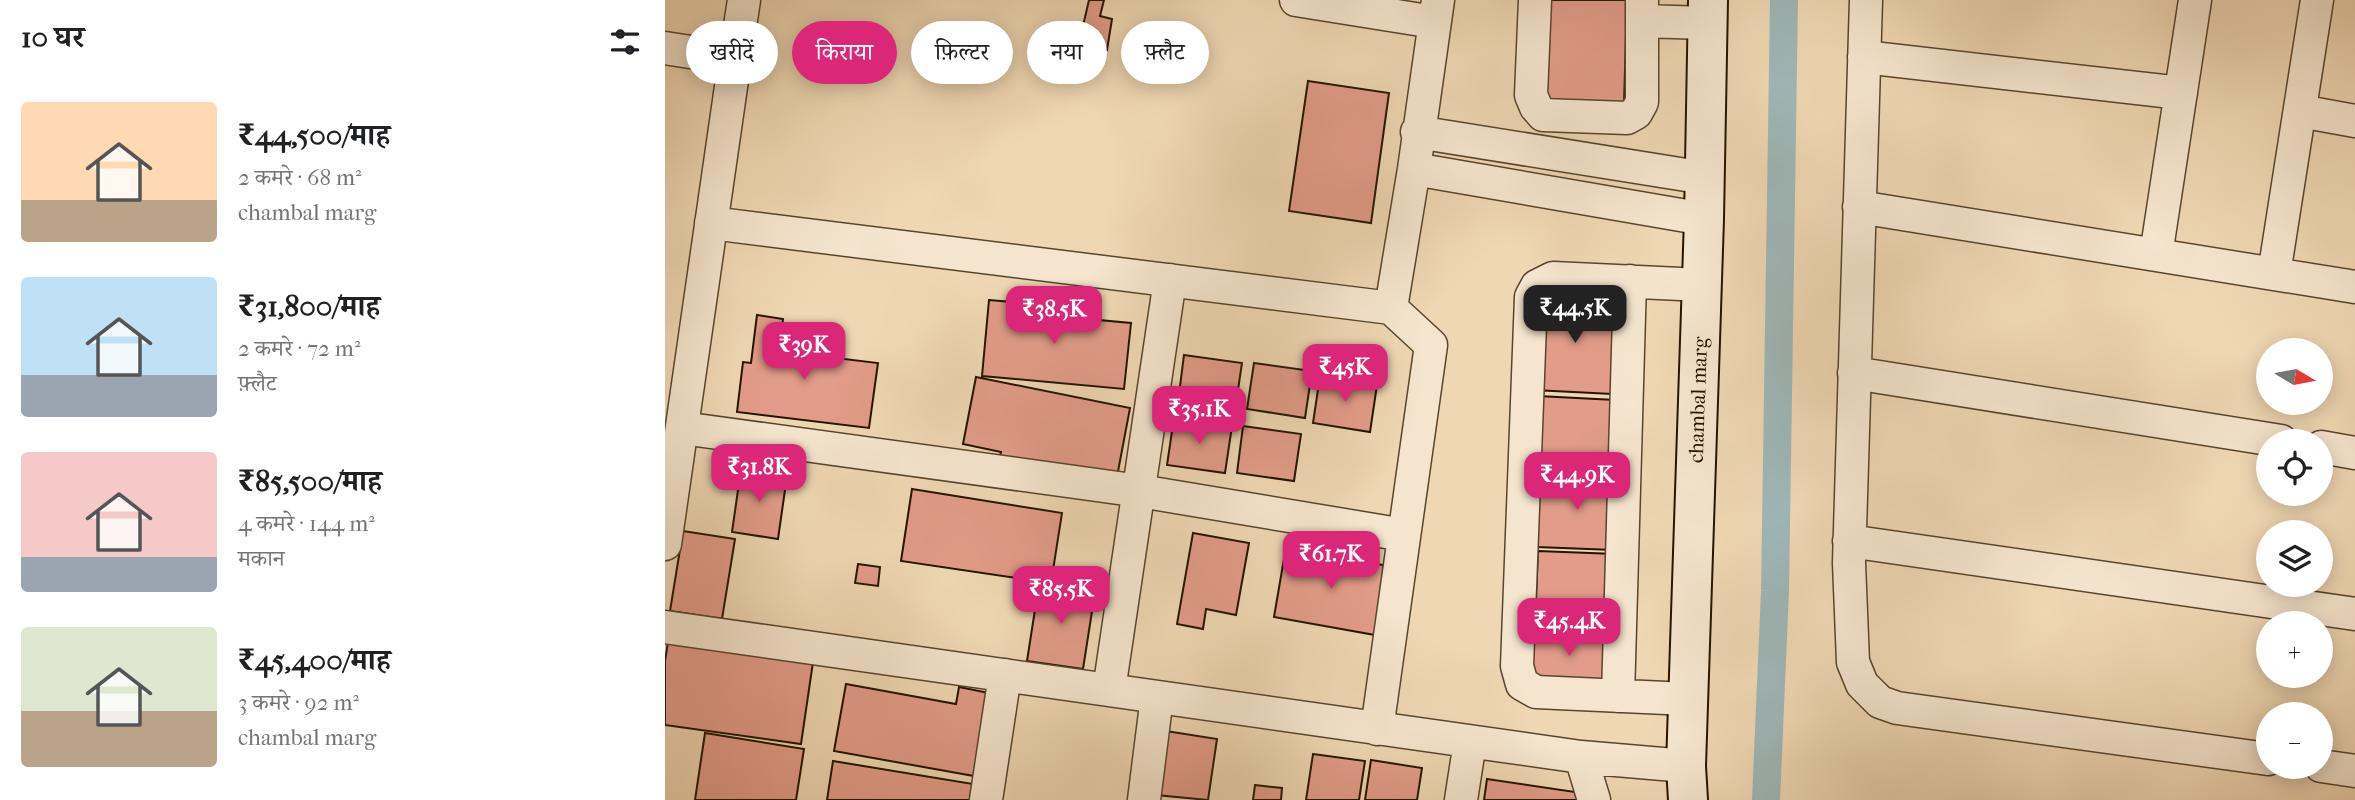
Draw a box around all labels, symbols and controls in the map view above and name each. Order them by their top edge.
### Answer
text: 10 घर [21,20,84,55]
chip: खरीदें [686,21,778,84]
chip: किराया [792,21,897,84]
chip: फ़िल्टर [911,21,1013,84]
chip: नया [1027,21,1107,84]
chip: फ़्लैट [1121,21,1209,84]
icon: filters [606,23,644,61]
text: ₹44,500/माह [238,118,390,153]
icon: home [77,130,161,214]
text: 2 कमरे · 68 m² [238,164,362,191]
text: chambal marg [238,199,376,226]
pin: ₹38.5K [997,286,1111,346]
pin: ₹44.5K [1518,286,1632,345]
text: ₹31,800/माह [238,289,380,324]
text: ₹44.5K [1539,294,1611,321]
text: ₹38.5K [1022,295,1086,322]
icon: home [77,305,161,389]
pin: ₹39K [763,322,845,382]
text: ₹39K [778,331,830,358]
text: 2 कमरे · 72 m² [238,335,360,362]
street label: chambal marg [1684,336,1712,464]
north arrow [2256,338,2333,415]
map controls [2256,338,2333,779]
pin: ₹45K [1304,344,1386,404]
text: ₹45K [1319,353,1371,380]
text: फ़्लैट [238,370,276,397]
pin: ₹35.1K [1142,386,1256,446]
text: ₹35.1K [1168,395,1230,422]
button: locate [2256,429,2333,506]
pin: ₹31.8K [702,444,816,504]
pin: ₹44.9K [1520,452,1634,512]
text: ₹31.8K [727,453,791,480]
text: ₹44.9K [1540,461,1614,488]
text: ₹85,500/माह [238,464,382,499]
icon: home [77,480,161,564]
text: 4 कमरे · 144 m² [238,510,375,537]
button: layers [2256,520,2333,597]
pin: ₹61.7K [1274,532,1388,591]
text: ₹61.7K [1299,540,1363,567]
text: मकान [238,545,285,572]
pin: ₹85.5K [1004,566,1118,626]
text: ₹85.5K [1029,575,1093,602]
pin: ₹45.4K [1512,598,1626,658]
text: ₹45.4K [1533,607,1605,634]
button: + [2256,611,2333,688]
text: ₹45,400/माह [238,643,391,678]
icon: home [77,655,161,739]
text: 3 कमरे · 92 m² [238,689,359,716]
button: − [2256,702,2333,779]
text: chambal marg [238,724,376,751]

